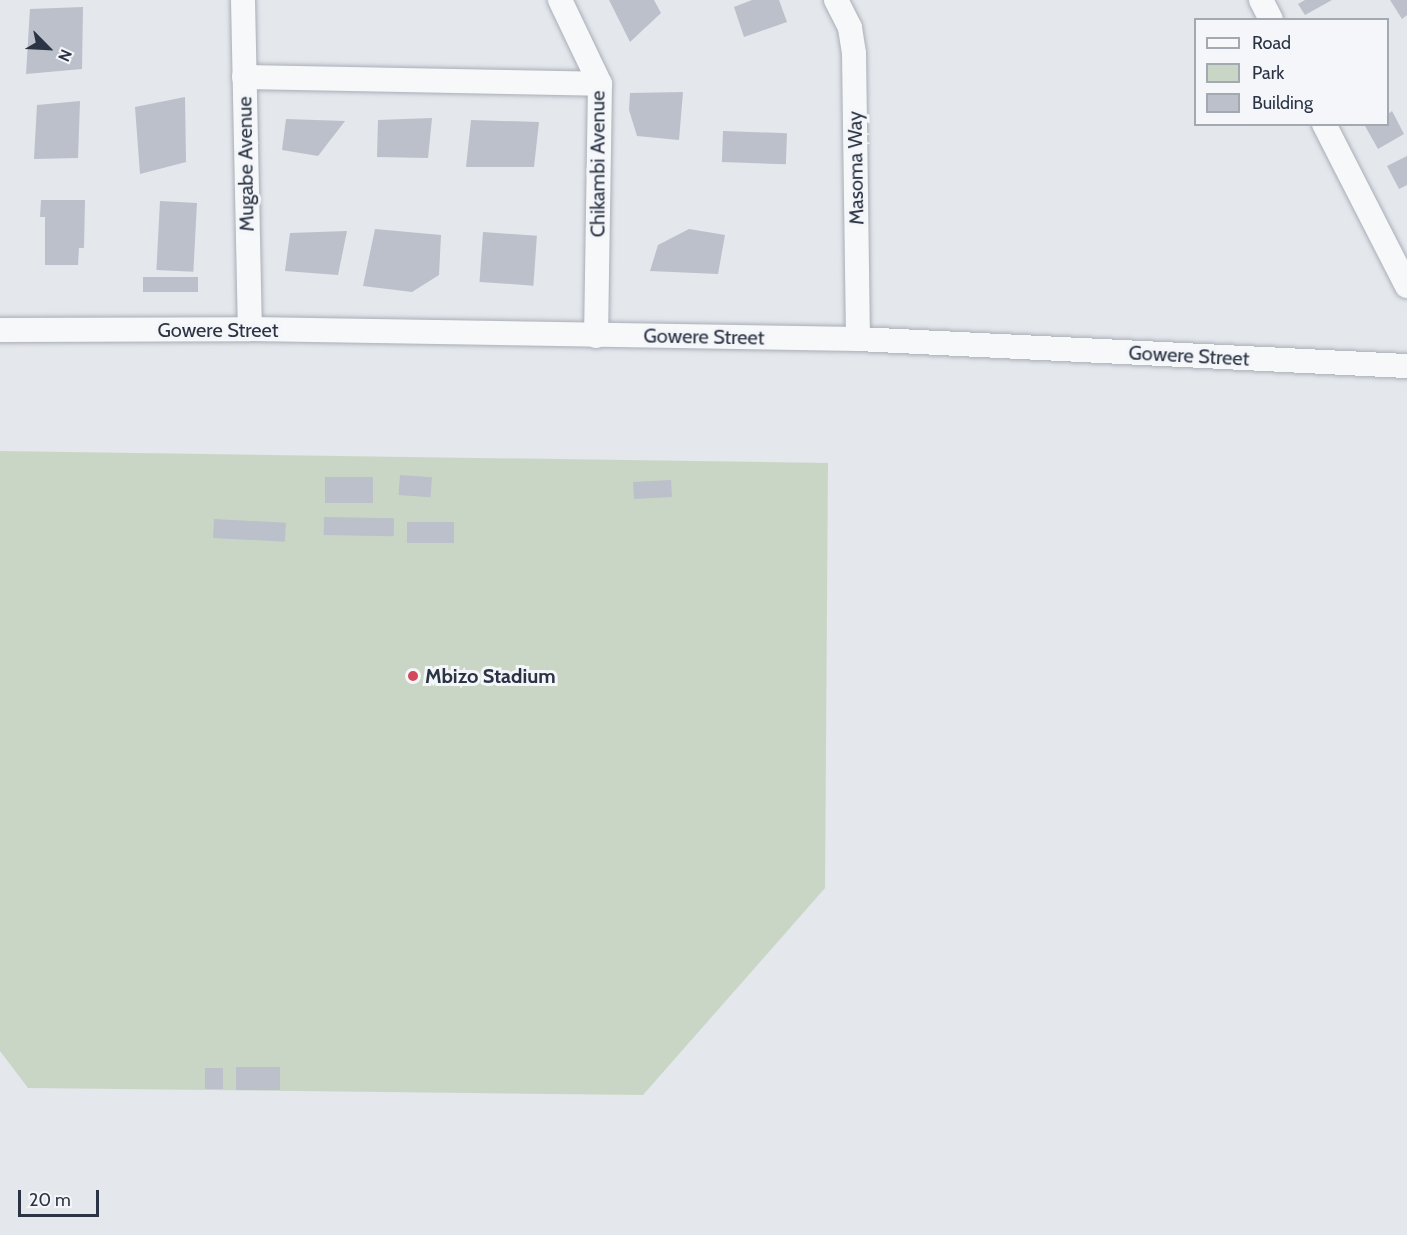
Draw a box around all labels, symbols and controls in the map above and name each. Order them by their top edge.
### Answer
north arrow [18,18,78,78]
legend [1194,18,1389,126]
text: Road [1252,32,1291,54]
text: N [54,46,76,65]
text: Park [1252,62,1284,84]
street label: Chikambi Avenue [586,91,610,237]
text: Building [1252,92,1313,114]
street label: Mugabe Avenue [233,96,259,232]
street label: Masoma Way [843,111,869,225]
street label: Gowere Street [157,318,279,342]
street label: Gowere Street [643,324,765,350]
street label: Gowere Street [1128,341,1250,371]
place label: Mbizo Stadium [425,664,556,688]
marker: Mbizo Stadium [406,669,420,683]
scale bar [21,1178,102,1216]
text: 20 m [29,1189,71,1211]

